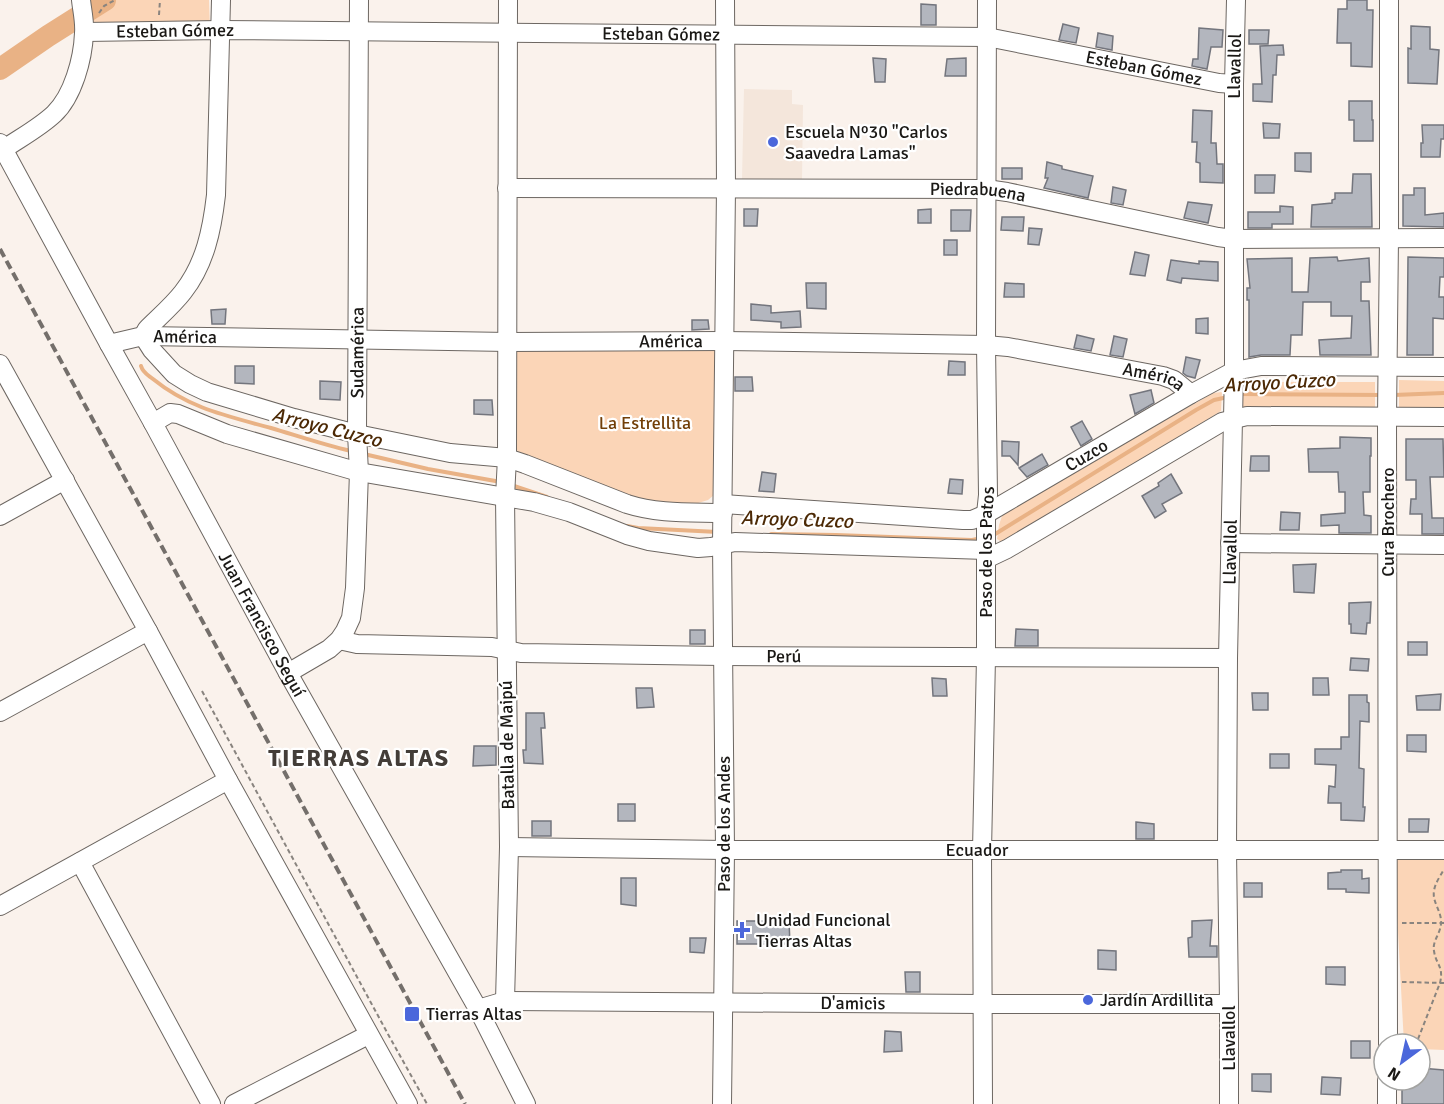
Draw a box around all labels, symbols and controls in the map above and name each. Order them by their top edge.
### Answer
street label: Esteban Gómez [116,19,234,43]
street label: Esteban Gómez [602,22,720,46]
street label: Llavallol [1223,33,1246,99]
street label: Esteban Gómez [1084,46,1204,90]
place label: Escuela Nº30 "Carlos Saavedra Lamas" [785,121,948,164]
marker: Escuela Nº30 "Carlos Saavedra Lamas" [766,135,780,149]
street label: Piedrabuena [930,178,1028,207]
street label: Sudamérica [346,307,369,398]
street label: América [153,325,217,348]
street label: América [639,330,703,352]
street label: América [1121,358,1190,396]
water label: Arroyo Cuzco [1223,367,1337,398]
water label: Arroyo Cuzco [270,402,386,454]
park label: La Estrellita [599,412,691,434]
street label: Cuzco [1061,434,1112,476]
street label: Cura Brochero [1377,467,1399,577]
street label: Paso de los Patos [975,486,999,618]
water label: Arroyo Cuzco [741,505,855,534]
street label: Llavallol [1219,519,1242,585]
street label: Juan Francisco Seguí [214,548,310,701]
street label: Perú [766,645,802,667]
street label: Batalla de Maipú [495,680,519,810]
district label: TIERRAS ALTAS [268,743,450,773]
street label: Paso de los Andes [713,756,735,892]
street label: Ecuador [945,839,1009,861]
place label: Unidad Funcional Tierras Altas [756,909,891,952]
marker: Unidad Funcional Tierras Altas [733,921,751,939]
place label: Jardín Ardillita [1100,989,1214,1011]
street label: D'amicis [820,992,886,1014]
marker: Jardín Ardillita [1081,993,1095,1007]
place label: Tierras Altas [426,1003,522,1025]
marker: Tierras Altas [403,1005,421,1023]
street label: Llavallol [1218,1005,1240,1071]
north arrow [1372,1032,1432,1092]
text: N [1384,1062,1404,1085]

